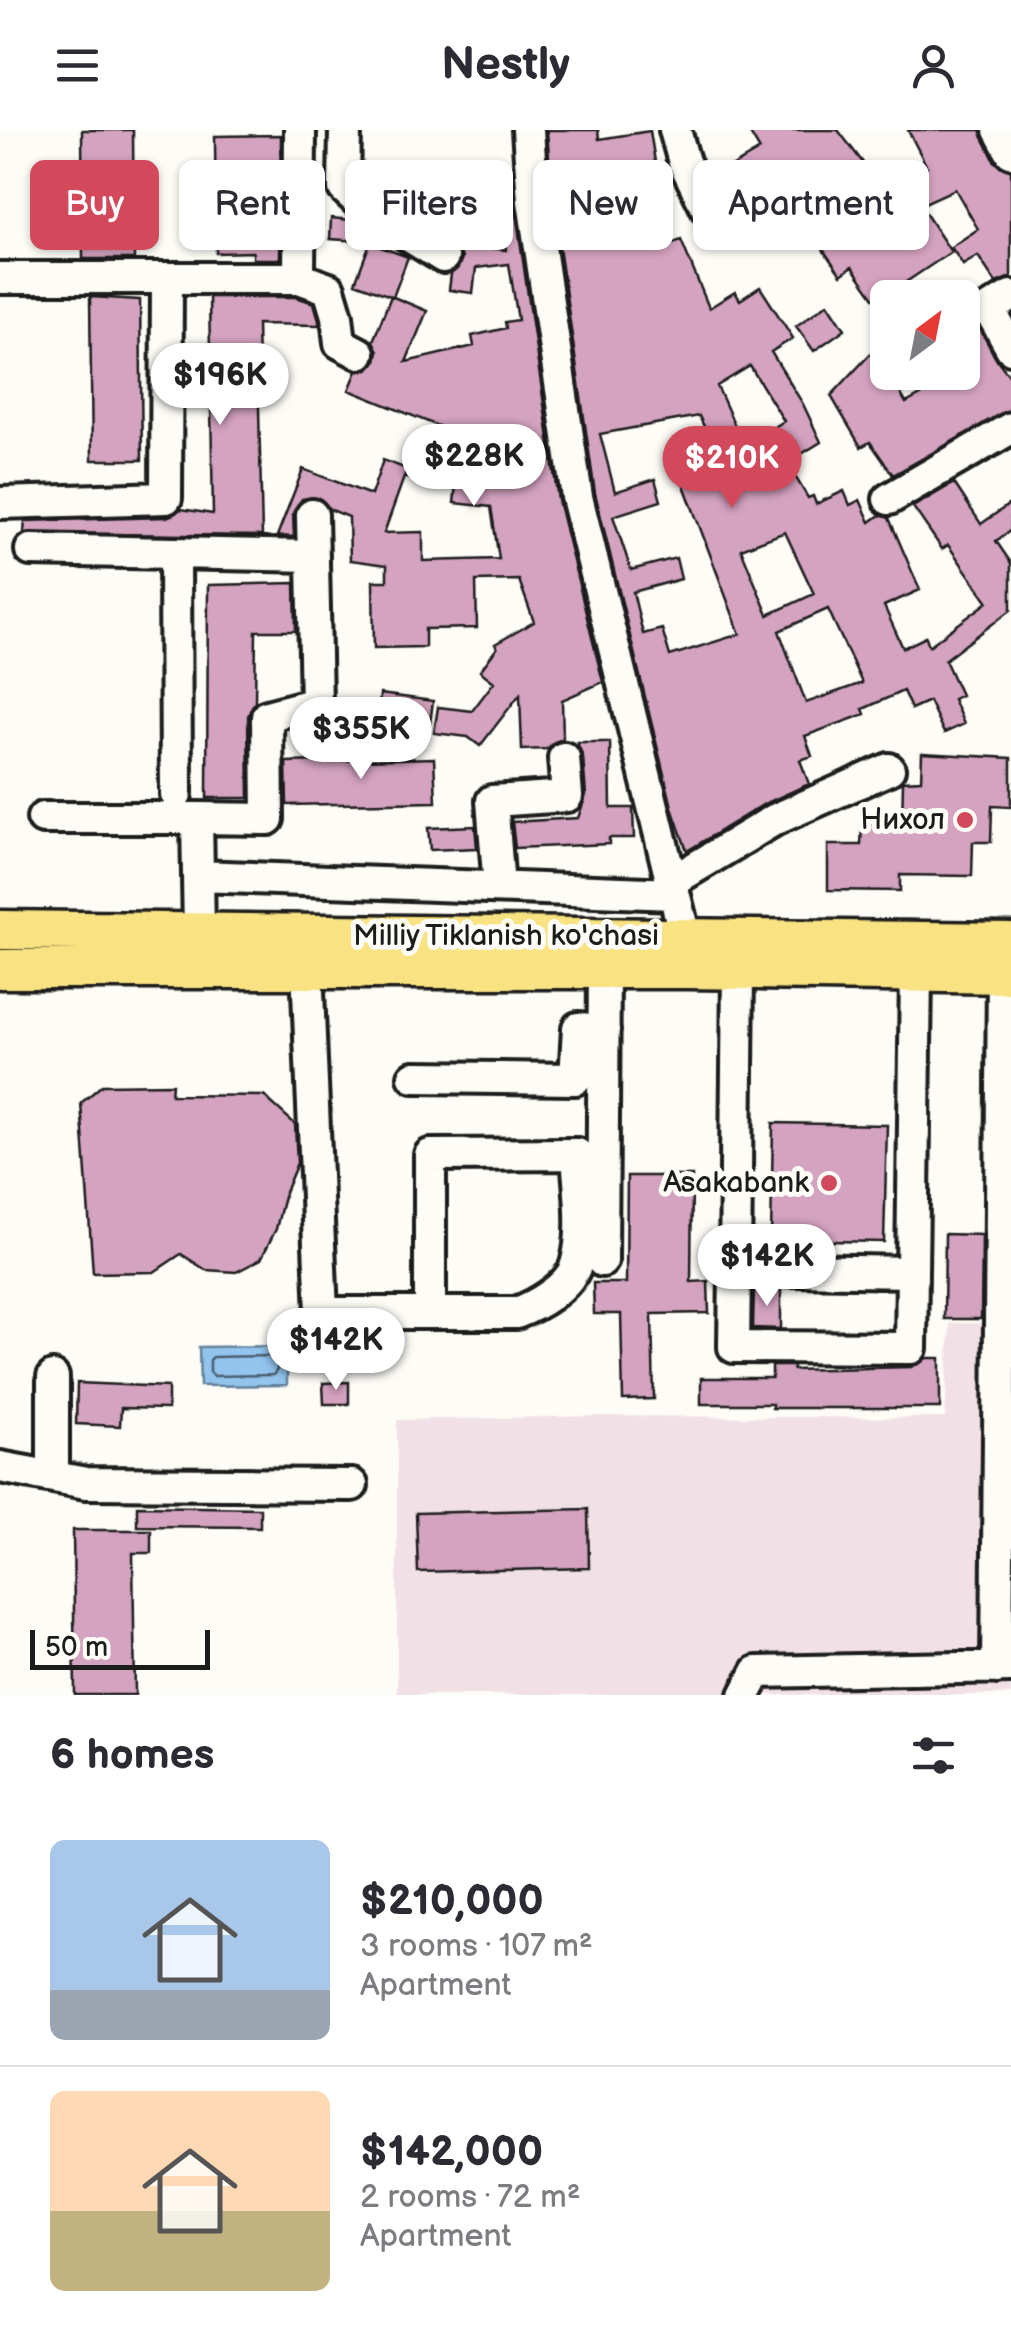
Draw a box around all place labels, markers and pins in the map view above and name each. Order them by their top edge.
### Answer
pin: $196K [150,343,290,428]
pin: $228K [404,424,544,509]
pin: $210K [662,426,802,511]
pin: $355K [291,697,431,782]
place label: Нихол [860,802,945,838]
marker: Нихол [954,809,976,831]
place label: Asakabank [663,1165,809,1201]
marker: Asakabank [818,1172,840,1194]
pin: $142K [697,1224,837,1309]
pin: $142K [266,1308,406,1393]

